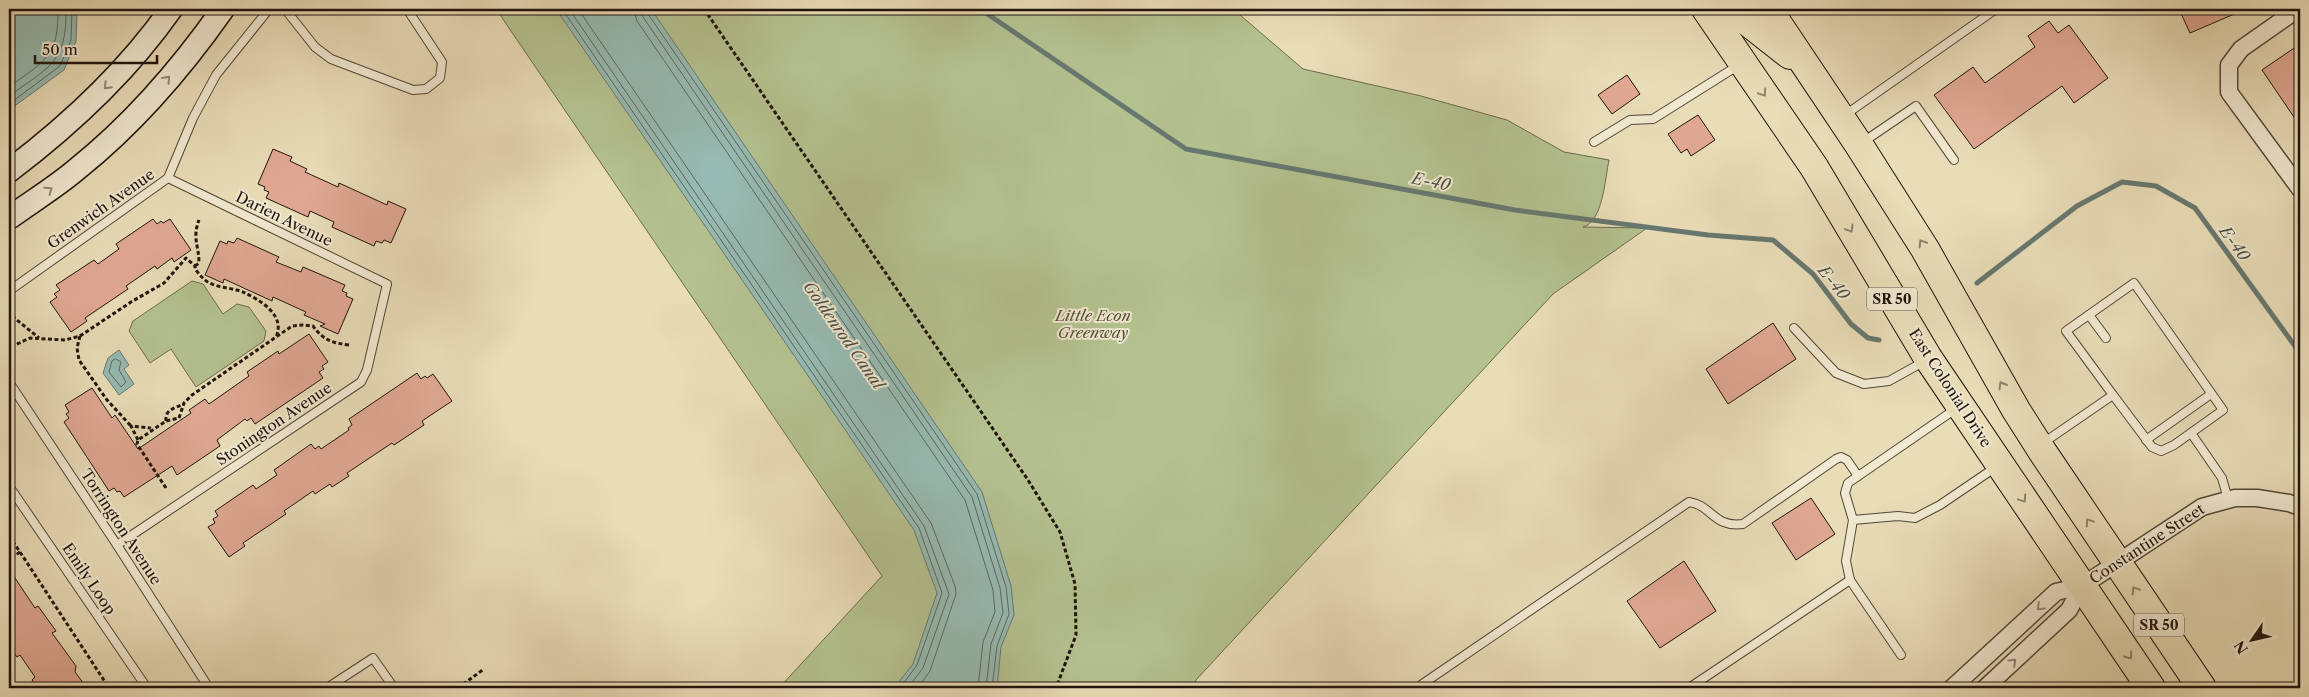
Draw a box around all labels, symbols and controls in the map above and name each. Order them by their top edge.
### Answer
scale bar [35,32,158,64]
text: 50 m [42,40,78,59]
one-way arrow [162,76,171,85]
one-way arrow [104,81,113,90]
one-way arrow [1757,87,1766,96]
street label: Grenwich Avenue [43,165,158,253]
water label: E-40 [1408,167,1453,195]
one-way arrow [43,187,52,196]
street label: Darien Avenue [233,187,336,250]
water label: E-40 [2214,220,2255,265]
one-way arrow [1844,224,1854,233]
one-way arrow [1918,240,1928,249]
water label: E-40 [1813,259,1854,304]
water label: Goldenrod Canal [799,277,890,394]
road number: SR 50 [1867,288,1917,310]
park label: Little Econ Greenway [1054,306,1131,342]
street label: East Colonial Drive [1905,325,1996,451]
street label: Stonington Avenue [212,378,335,469]
one-way arrow [1998,381,2008,390]
street label: Torrington Avenue [77,465,166,588]
one-way arrow [2017,493,2026,502]
street label: Constantine Street [2086,499,2208,588]
one-way arrow [2086,518,2096,527]
street label: Emily Loop [58,539,120,618]
one-way arrow [2132,586,2141,596]
one-way arrow [2036,602,2045,611]
road number: SR 50 [2134,614,2184,636]
north arrow [2226,614,2276,664]
text: N [2230,637,2252,657]
one-way arrow [2123,650,2132,660]
one-way arrow [2007,659,2016,668]

